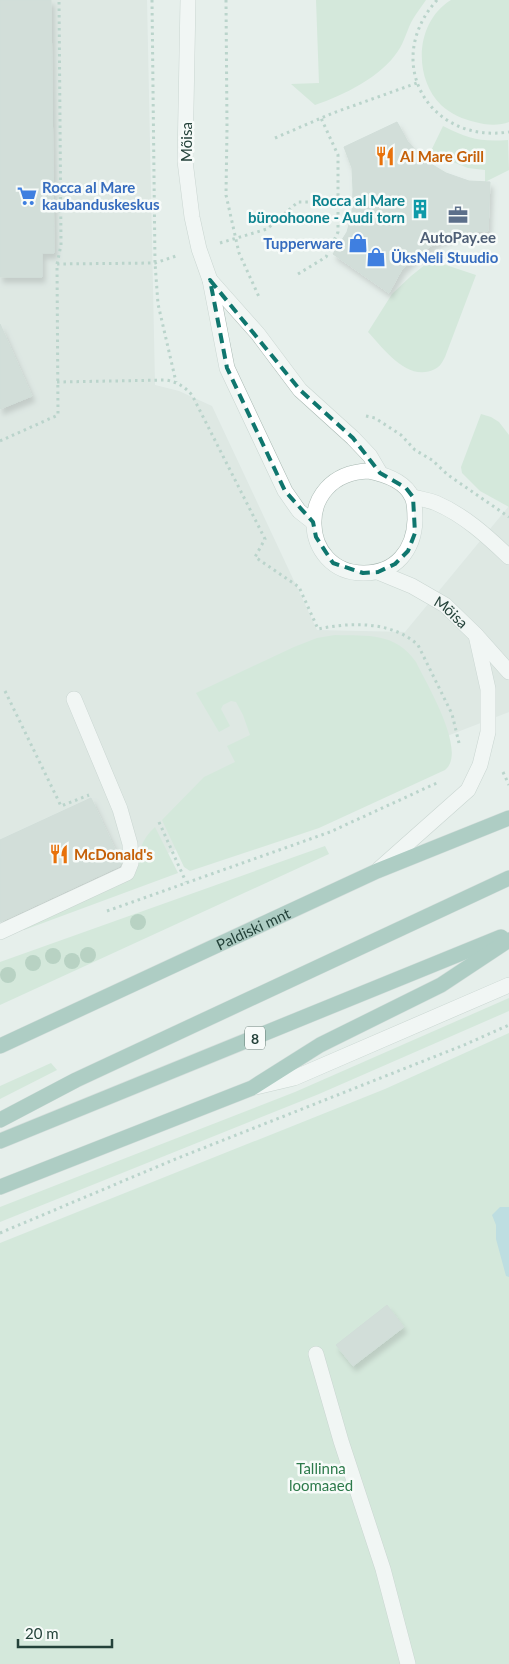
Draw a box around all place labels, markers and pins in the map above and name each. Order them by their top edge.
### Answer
restaurant icon: Al Mare Grill [374,145,396,167]
place label: Al Mare Grill [399,147,484,165]
place label: Rocca al Mare kaubanduskeskus [42,178,160,213]
supermarket icon: Rocca al Mare kaubanduskeskus [16,185,38,207]
place label: Rocca al Mare büroohoone - Audi torn [248,191,405,226]
building icon: Rocca al Mare büroohoone - Audi torn [409,198,431,220]
office icon: AutoPay.ee [447,204,469,226]
place label: AutoPay.ee [419,228,496,246]
shop icon: Tupperware [347,232,369,254]
place label: Tupperware [263,234,343,252]
shop icon: ÜksNeli Stuudio [365,246,387,268]
place label: ÜksNeli Stuudio [391,248,499,266]
restaurant icon: McDonald's [48,843,70,865]
place label: McDonald's [74,845,153,863]

